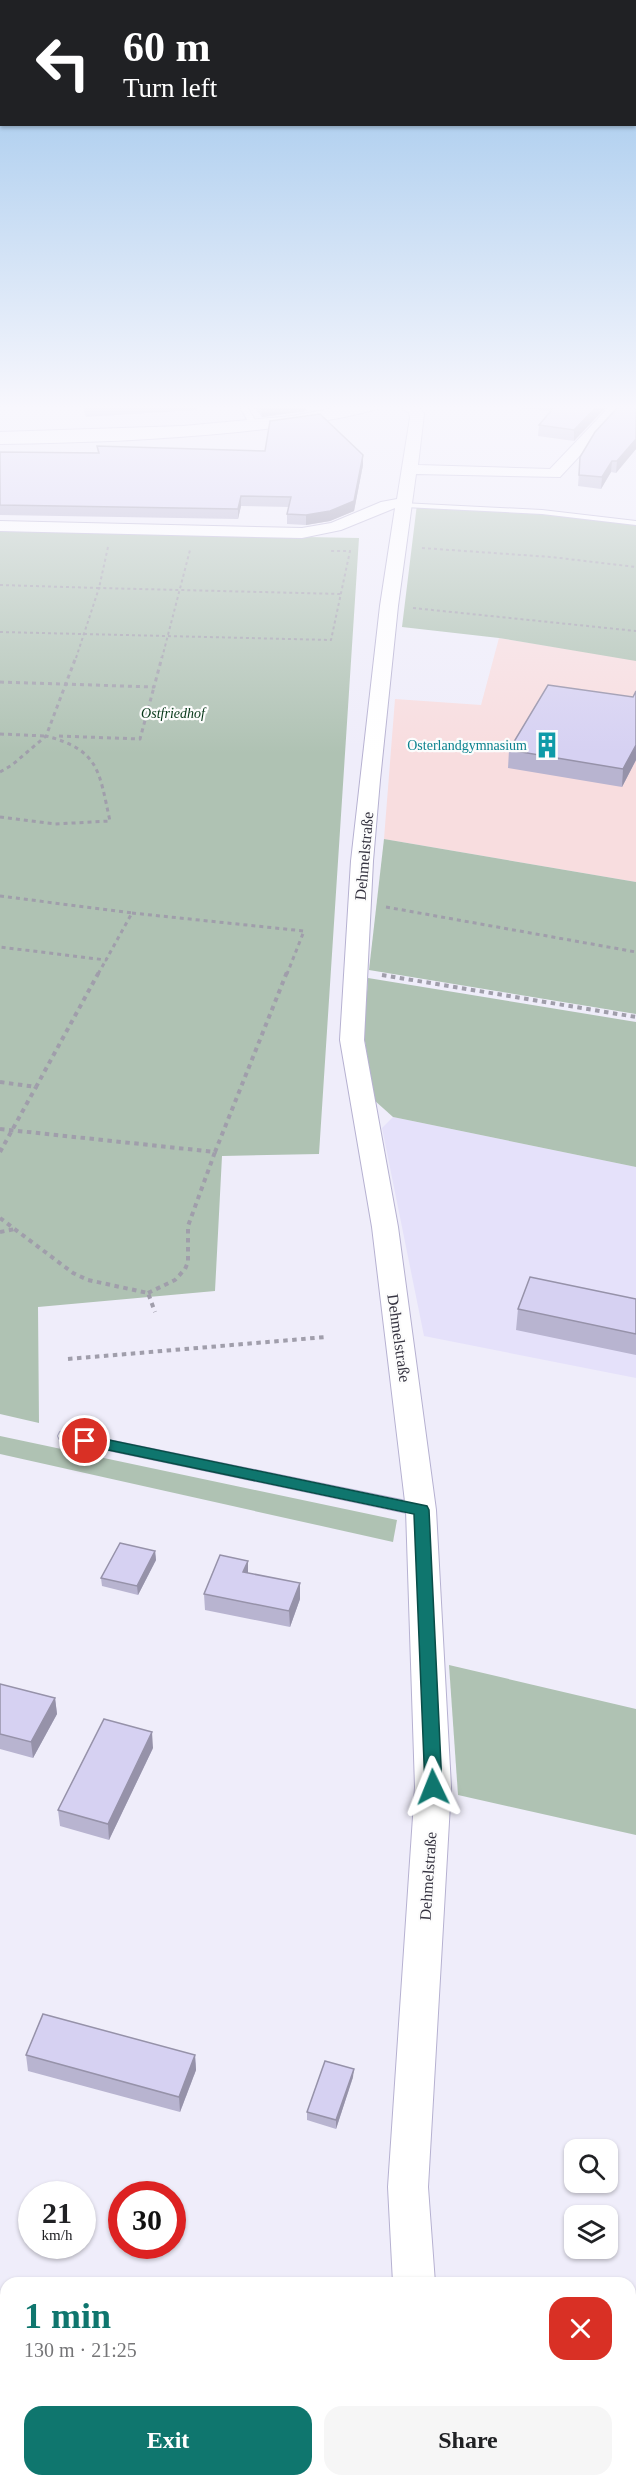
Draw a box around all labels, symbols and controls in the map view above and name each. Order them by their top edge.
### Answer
icon: left [24,24,102,102]
text: 60 m [123,24,211,70]
text: Turn left [123,73,217,103]
park label: Ostfriedhof [141,706,207,721]
building icon: Osterlandgymnasium [532,730,562,760]
place label: Osterlandgymnasium [407,738,527,753]
street label: Dehmelstraße [352,811,376,901]
street label: Dehmelstraße [384,1293,414,1383]
pin [59,1415,110,1466]
icon: arrive [68,1424,101,1457]
position arrow [401,1755,465,1819]
street label: Dehmelstraße [416,1831,440,1921]
map controls [564,2139,618,2259]
button: search [564,2139,618,2193]
speed limit sign: 30 [108,2181,186,2259]
text: 21 [42,2196,72,2229]
button: layers [564,2205,618,2259]
text: km/h [42,2227,72,2243]
text: 1 min [24,2296,111,2336]
button: close [549,2297,612,2360]
text: 130 m · 21:25 [24,2339,137,2361]
button: Exit [24,2406,312,2475]
button: Share [324,2406,612,2475]

